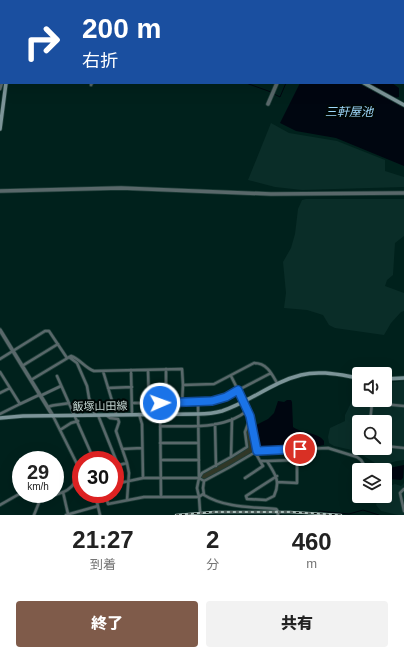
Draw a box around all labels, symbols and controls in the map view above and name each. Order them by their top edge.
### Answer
text: 200 m [82,13,161,44]
icon: right [16,16,68,68]
text: 右折 [82,51,118,71]
water label: 三軒屋池 [325,105,374,119]
map controls [352,367,392,503]
button: sound [352,367,392,407]
position arrow [139,382,181,424]
street label: 飯塚山田線 [72,400,128,412]
button: search [352,415,392,455]
pin [283,432,317,466]
icon: arrive [289,438,311,460]
speed limit sign: 30 [72,451,124,503]
text: 29 [27,461,49,483]
button: layers [352,463,392,503]
text: km/h [27,481,49,492]
text: 21:27 [72,526,134,553]
text: 2 [206,526,219,553]
text: 460 [292,528,332,555]
text: m [306,556,317,571]
text: 到着 [90,557,116,572]
text: 分 [206,557,219,572]
button: 終了 [16,601,198,647]
button: 共有 [206,601,388,647]

